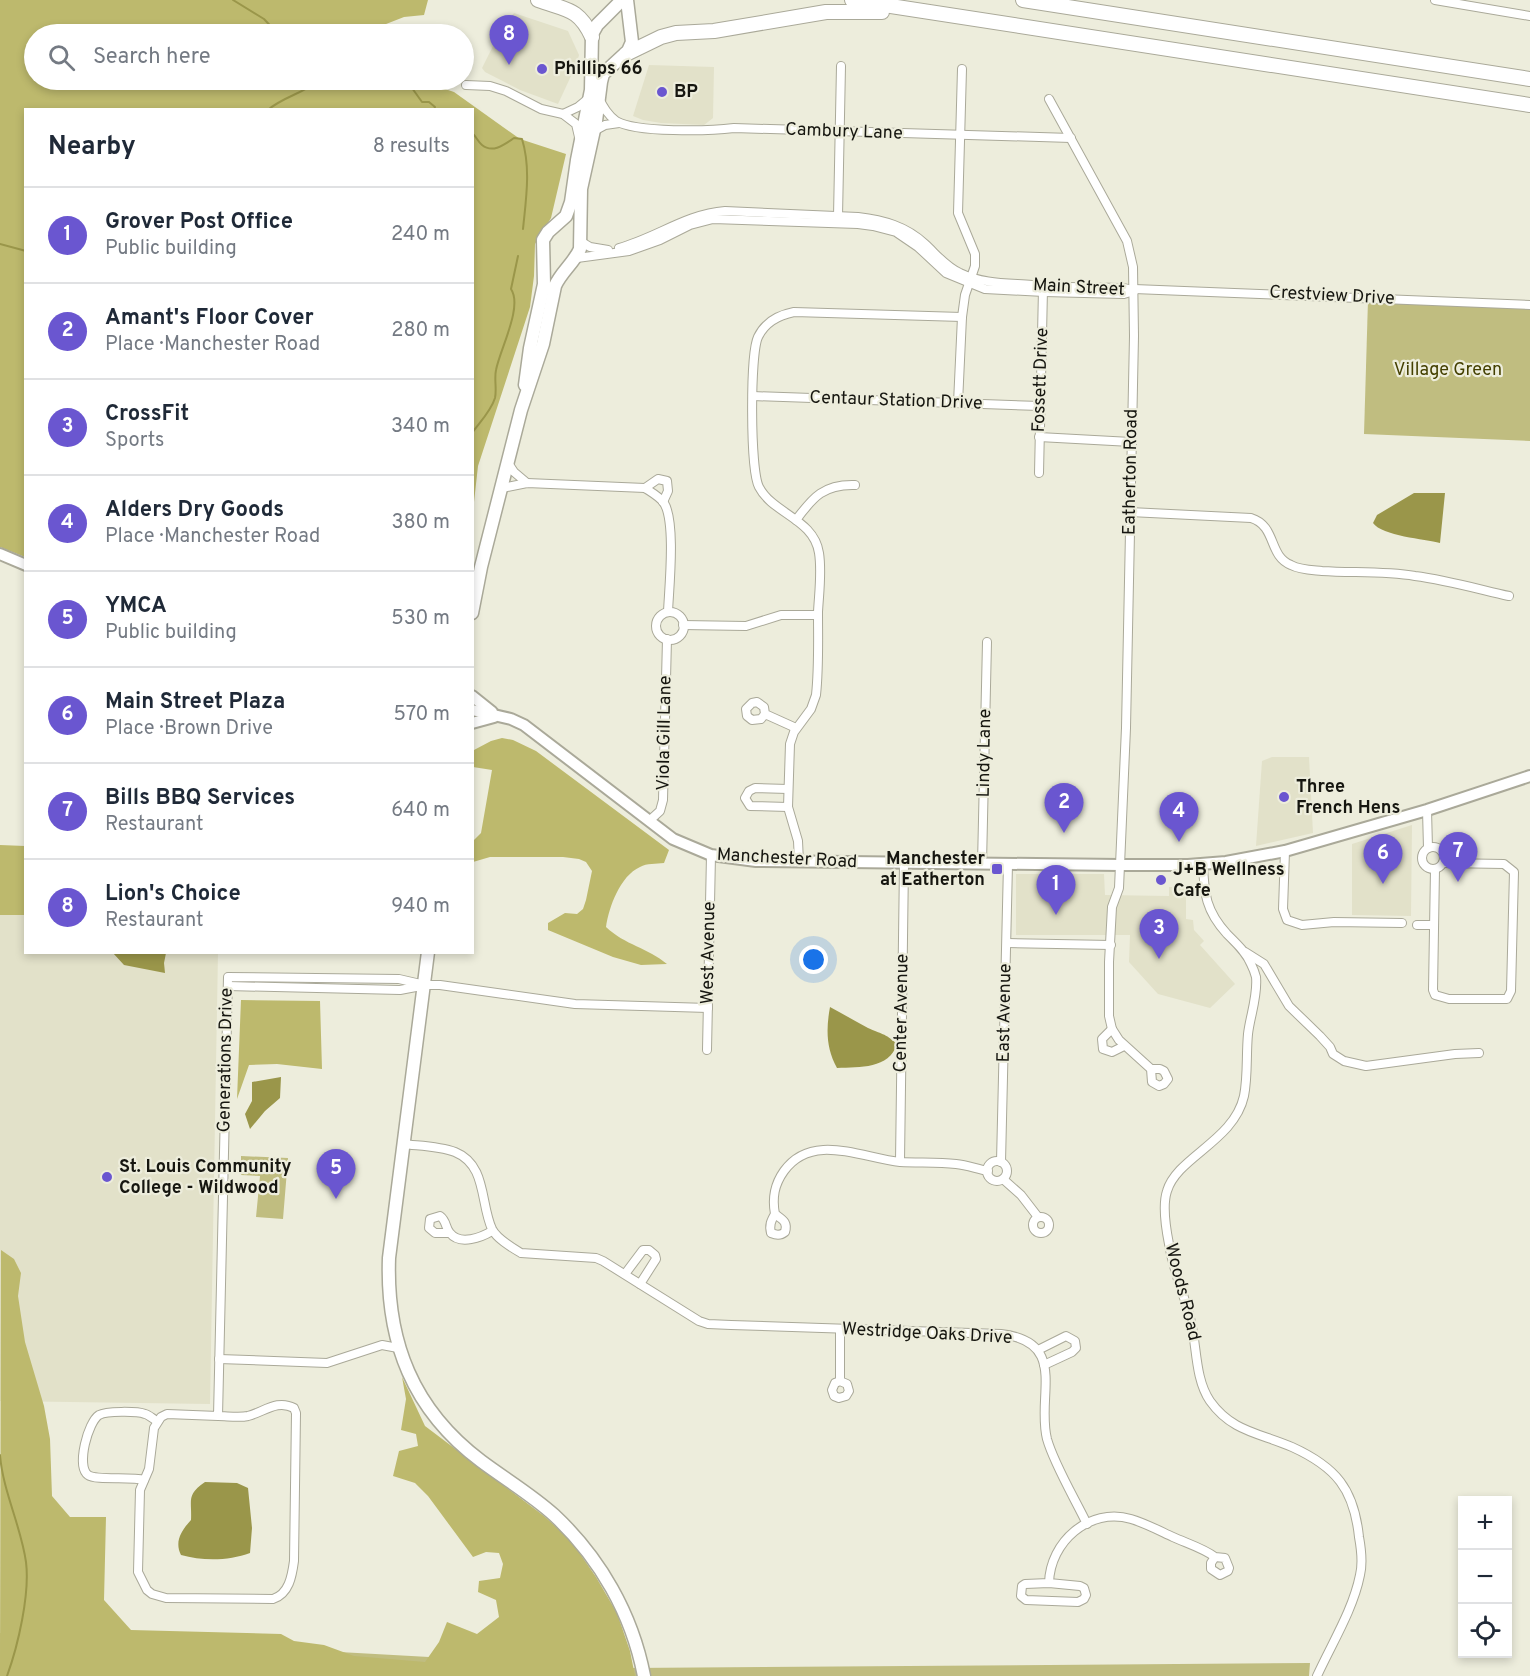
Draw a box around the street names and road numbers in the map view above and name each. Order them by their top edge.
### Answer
street label: Cambury Lane [785,118,903,146]
street label: Main Street [1033,274,1125,302]
street label: Crestview Drive [1269,281,1395,311]
street label: Fossett Drive [1028,327,1054,433]
street label: Centaur Station Drive [809,386,983,416]
street label: Eatherton Road [1118,409,1144,535]
street label: Viola Gill Lane [652,675,678,791]
street label: Lindy Lane [973,708,997,798]
street label: Manchester Road [716,844,858,874]
street label: West Avenue [697,901,721,1005]
street label: Center Avenue [889,953,915,1073]
street label: East Avenue [993,963,1017,1063]
street label: Generations Drive [213,987,239,1133]
street label: Woods Road [1159,1241,1205,1343]
street label: Westridge Oaks Drive [841,1318,1013,1350]

